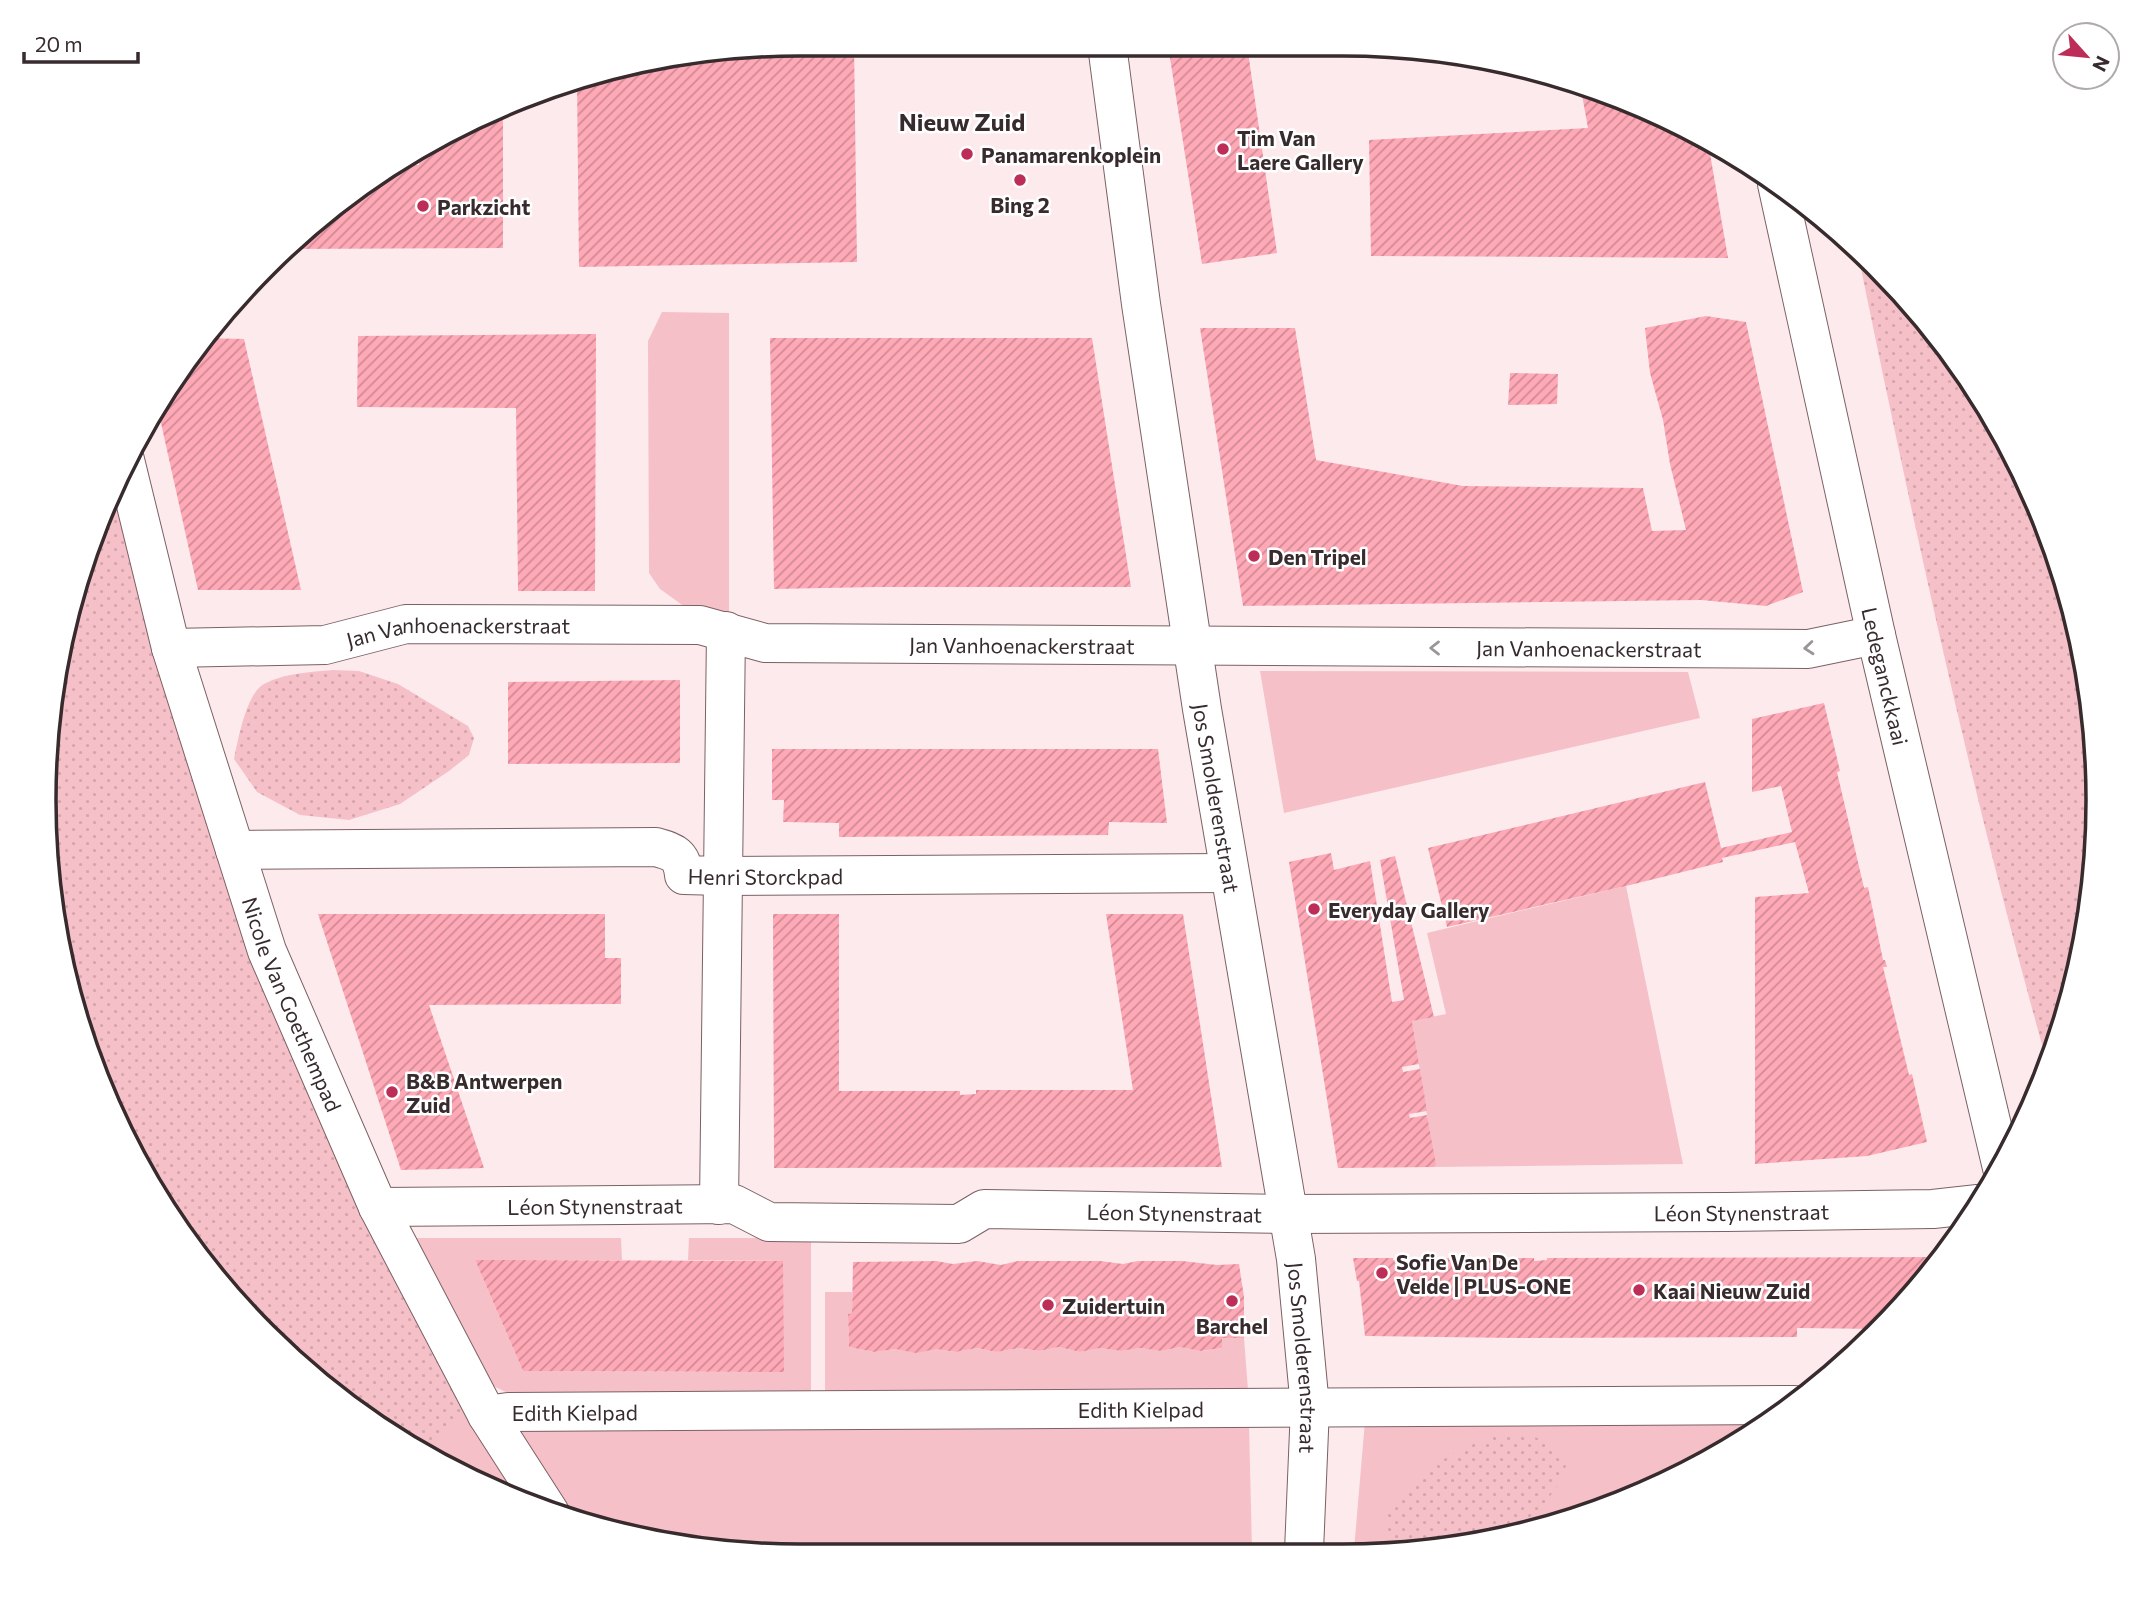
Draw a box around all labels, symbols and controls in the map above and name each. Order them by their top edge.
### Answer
scale bar [24,21,138,65]
north arrow [2051,21,2121,91]
text: 20 m [35,31,83,56]
text: N [2088,52,2115,76]
district label: Nieuw Zuid [899,107,1025,136]
place label: Tim Van Laere Gallery [1237,125,1364,174]
marker: Tim Van Laere Gallery [1215,141,1231,157]
place label: Panamarenkoplein [981,142,1161,167]
marker: Panamarenkoplein [959,146,975,162]
marker: Bing 2 [1012,172,1028,188]
place label: Bing 2 [990,192,1050,217]
place label: Parkzicht [437,194,530,219]
marker: Parkzicht [415,198,431,214]
place label: Den Tripel [1268,544,1367,569]
marker: Den Tripel [1246,548,1262,564]
street label: Ledeganckkaai [1858,605,1914,748]
street label: Jan Vanhoenackerstraat [343,611,570,652]
street label: Jan Vanhoenackerstraat [909,631,1135,658]
street label: Jan Vanhoenackerstraat [1476,635,1702,661]
one-way arrow [1429,640,1440,656]
one-way arrow [1803,640,1814,655]
street label: Jos Smolderenstraat [1189,701,1246,895]
street label: Henri Storckpad [688,863,843,889]
street label: Nicole Van Goethempad [238,894,347,1115]
place label: Everyday Gallery [1328,897,1490,922]
marker: Everyday Gallery [1306,901,1322,917]
place label: B&B Antwerpen Zuid [406,1068,562,1117]
marker: B&B Antwerpen Zuid [384,1084,400,1100]
street label: Léon Stynenstraat [507,1192,683,1218]
street label: Léon Stynenstraat [1087,1198,1262,1226]
street label: Léon Stynenstraat [1654,1198,1829,1225]
place label: Sofie Van De Velde | PLUS-ONE [1396,1249,1571,1298]
street label: Jos Smolderenstraat [1284,1261,1323,1454]
marker: Sofie Van De Velde | PLUS-ONE [1374,1265,1390,1281]
place label: Kaai Nieuw Zuid [1653,1278,1810,1303]
marker: Kaai Nieuw Zuid [1631,1282,1647,1298]
place label: Zuidertuin [1062,1293,1165,1318]
marker: Barchel [1224,1293,1240,1309]
marker: Zuidertuin [1040,1297,1056,1313]
place label: Barchel [1196,1313,1268,1338]
street label: Edith Kielpad [1078,1396,1204,1421]
street label: Edith Kielpad [512,1399,638,1424]

